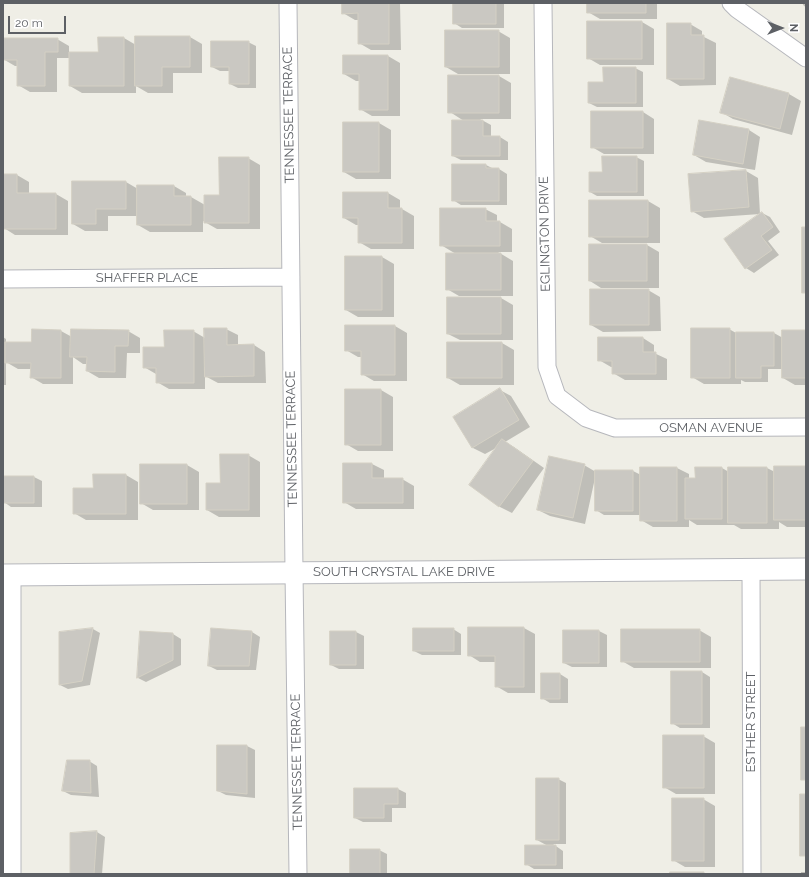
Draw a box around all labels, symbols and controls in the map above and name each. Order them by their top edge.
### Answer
scale bar [10,8,68,34]
north arrow [761,8,801,48]
text: 20 m [15,16,43,30]
text: N [787,24,800,32]
street label: TENNESSEE TERRACE [280,46,298,184]
street label: EGLINGTON DRIVE [536,176,554,292]
street label: SHAFFER PLACE [96,270,198,286]
street label: TENNESSEE TERRACE [283,370,301,508]
street label: OSMAN AVENUE [659,420,763,436]
street label: SOUTH CRYSTAL LAKE DRIVE [313,564,495,580]
street label: ESTHER STREET [743,671,759,773]
street label: TENNESSEE TERRACE [288,693,306,831]

